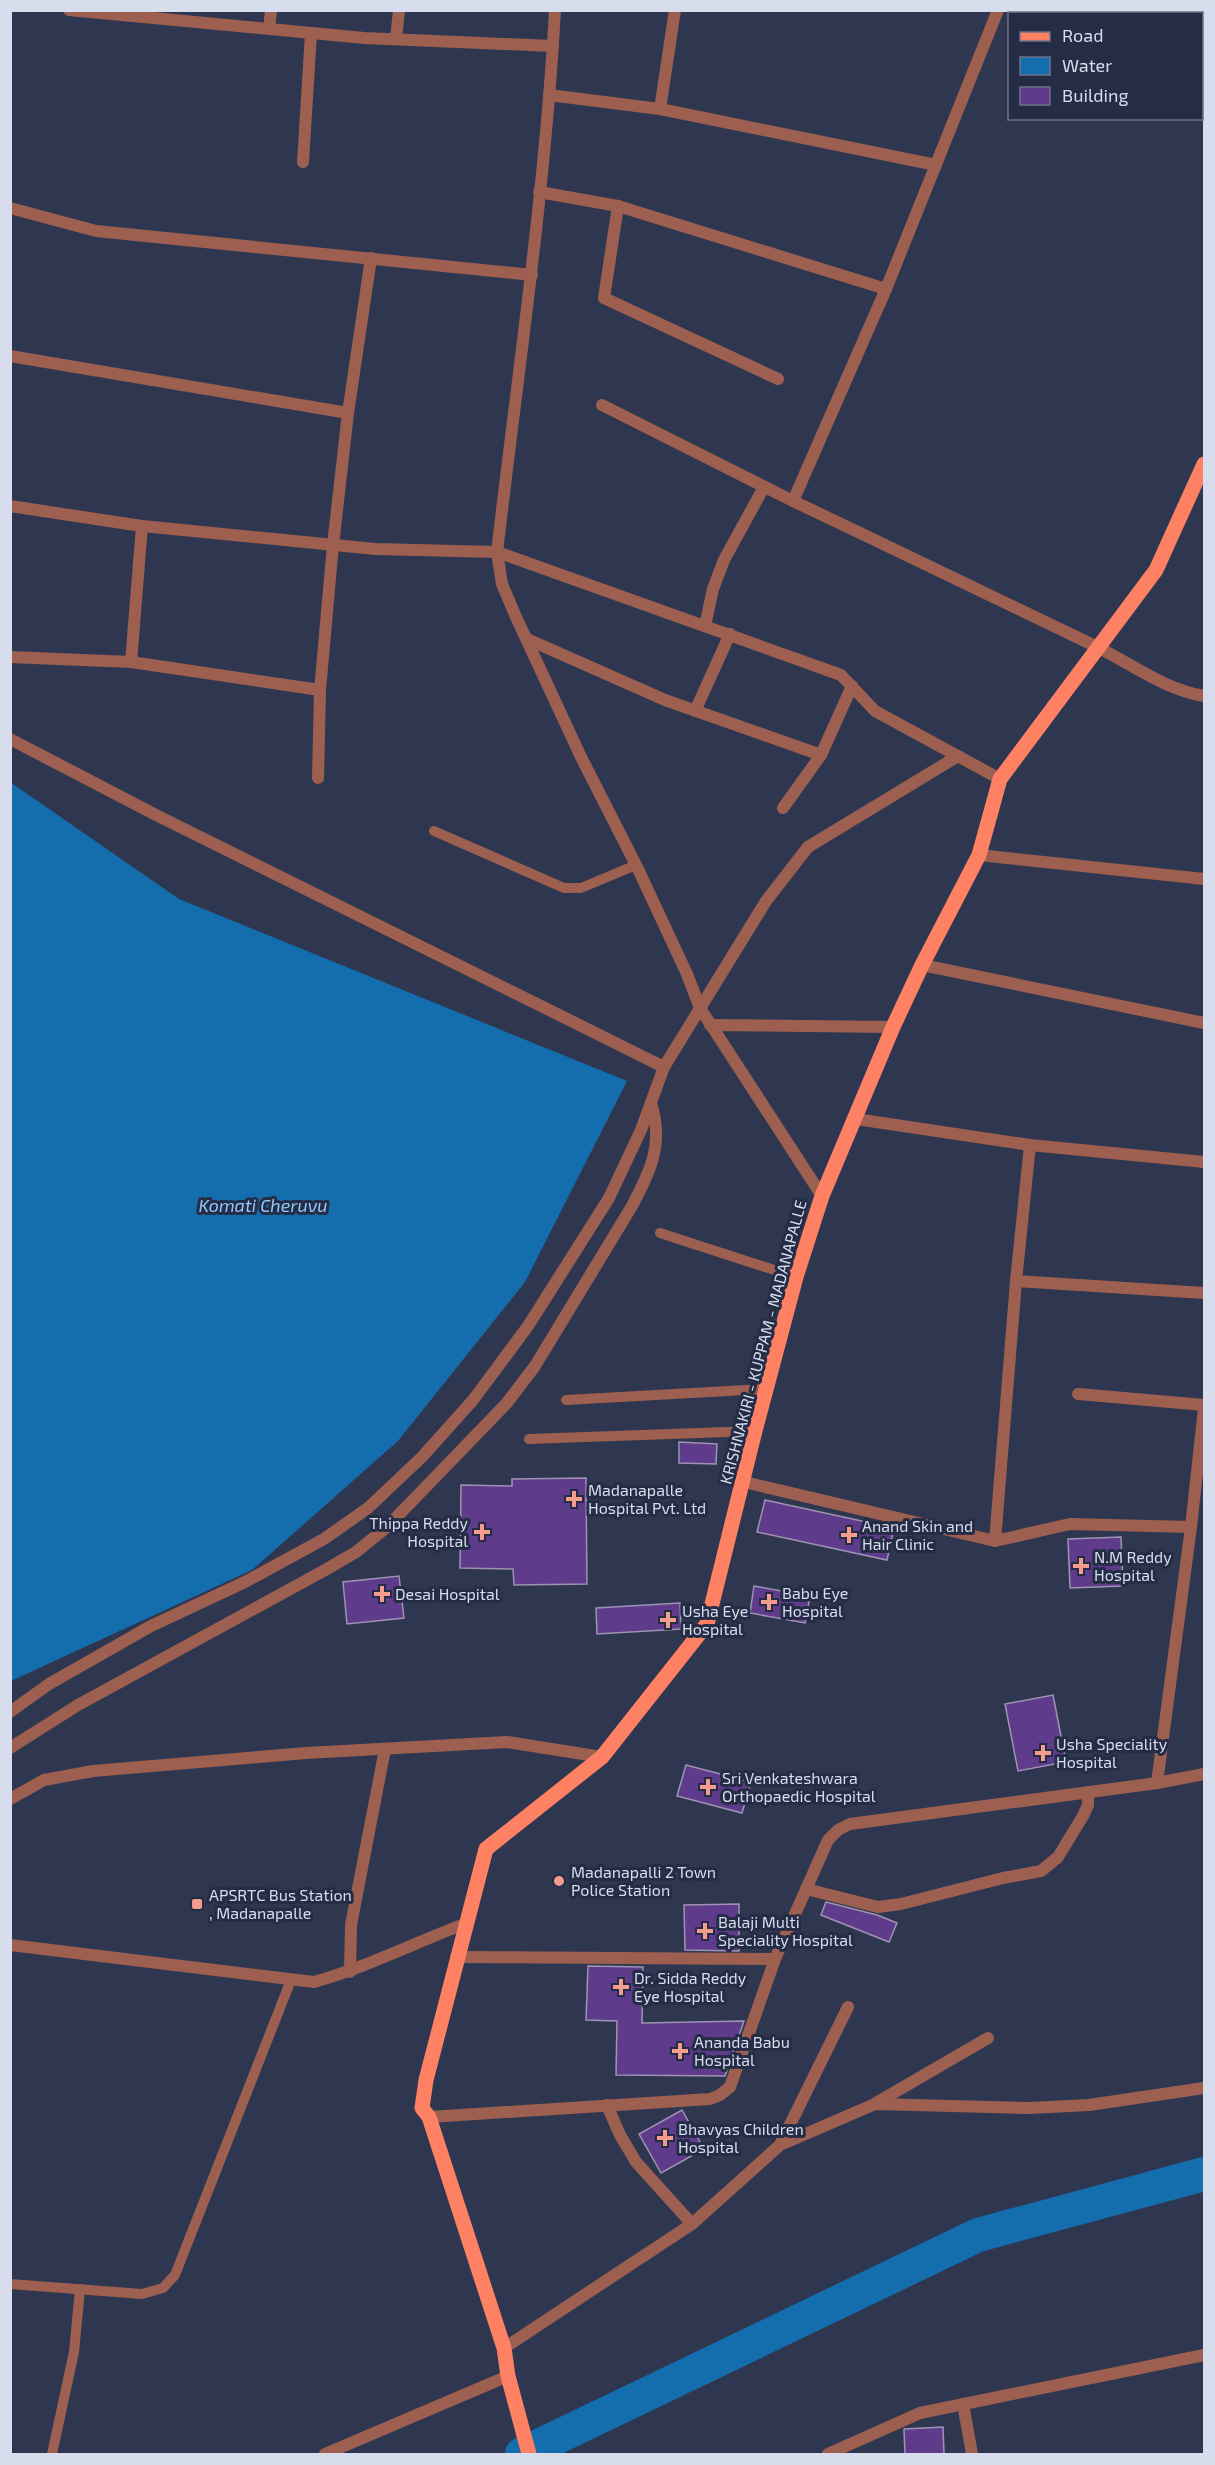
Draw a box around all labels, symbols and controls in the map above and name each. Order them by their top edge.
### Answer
legend [1008,12,1203,120]
text: Road [1062,24,1103,46]
text: Water [1062,54,1112,76]
text: Building [1062,84,1129,106]
water label: Komati Cheruvu [198,1194,328,1216]
street label: KRISHNAKIRI - KUPPAM - MADANAPALLE [715,1198,810,1486]
place label: Madanapalle Hospital Pvt. Ltd [588,1480,706,1517]
marker: Madanapalle Hospital Pvt. Ltd [565,1490,583,1508]
place label: Thippa Reddy Hospital [369,1513,469,1550]
place label: Anand Skin and Hair Clinic [862,1516,973,1553]
marker: Thippa Reddy Hospital [473,1523,491,1541]
marker: Anand Skin and Hair Clinic [840,1526,858,1544]
place label: N.M Reddy Hospital [1094,1547,1172,1584]
marker: N.M Reddy Hospital [1072,1557,1090,1575]
place label: Babu Eye Hospital [782,1583,848,1620]
place label: Desai Hospital [395,1584,500,1603]
marker: Desai Hospital [373,1585,391,1603]
marker: Babu Eye Hospital [760,1593,778,1611]
place label: Usha Eye Hospital [682,1601,748,1638]
marker: Usha Eye Hospital [659,1611,677,1629]
place label: Usha Speciality Hospital [1056,1734,1168,1771]
marker: Usha Speciality Hospital [1034,1744,1052,1762]
place label: Sri Venkateshwara Orthopaedic Hospital [722,1768,876,1805]
marker: Sri Venkateshwara Orthopaedic Hospital [699,1778,717,1796]
place label: Madanapalli 2 Town Police Station [571,1862,716,1899]
marker: Madanapalli 2 Town Police Station [552,1874,566,1888]
place label: APSRTC Bus Station , Madanapalle [209,1885,352,1922]
marker: APSRTC Bus Station , Madanapalle [190,1897,204,1911]
place label: Balaji Multi Speciality Hospital [718,1912,853,1949]
marker: Balaji Multi Speciality Hospital [696,1922,714,1940]
place label: Dr. Sidda Reddy Eye Hospital [634,1968,747,2005]
marker: Dr. Sidda Reddy Eye Hospital [612,1978,630,1996]
place label: Ananda Babu Hospital [694,2032,790,2069]
marker: Ananda Babu Hospital [671,2042,689,2060]
place label: Bhavyas Children Hospital [678,2119,804,2156]
marker: Bhavyas Children Hospital [656,2129,674,2147]

